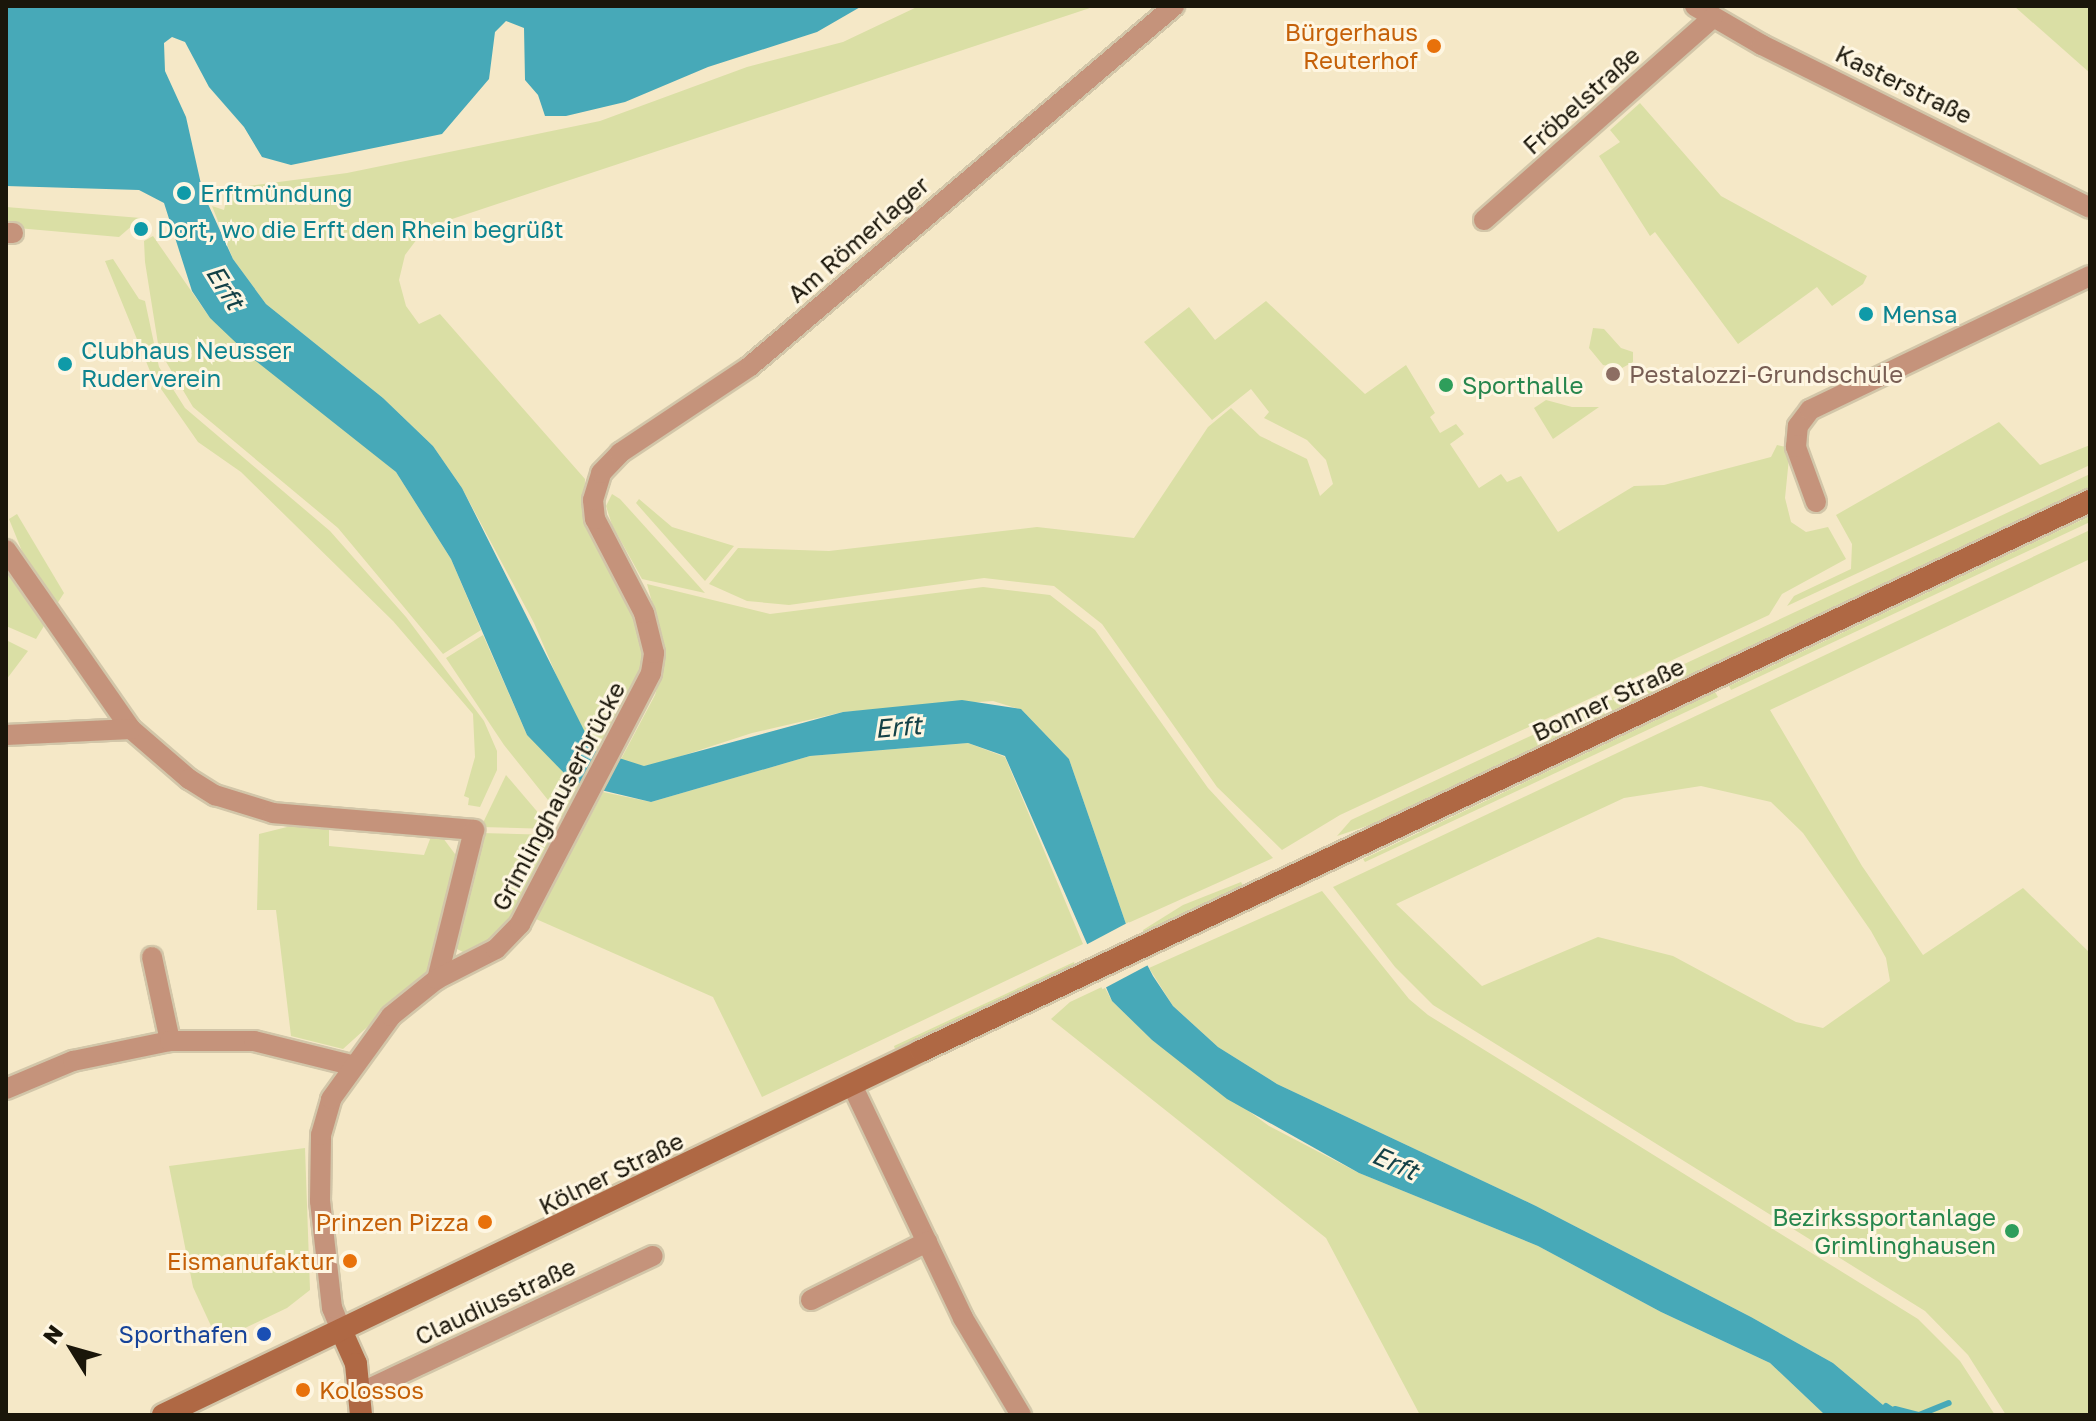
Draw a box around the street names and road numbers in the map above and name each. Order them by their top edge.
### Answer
street label: Kasterstraße [1831,39,1977,129]
street label: Fröbelstraße [1517,40,1645,160]
street label: Am Römerlager [782,170,934,308]
street label: Bonner Straße [1527,651,1689,747]
street label: Grimlinghauserbrücke [485,677,631,915]
street label: Kölner Straße [534,1126,688,1220]
street label: Claudiusstraße [410,1251,580,1351]

